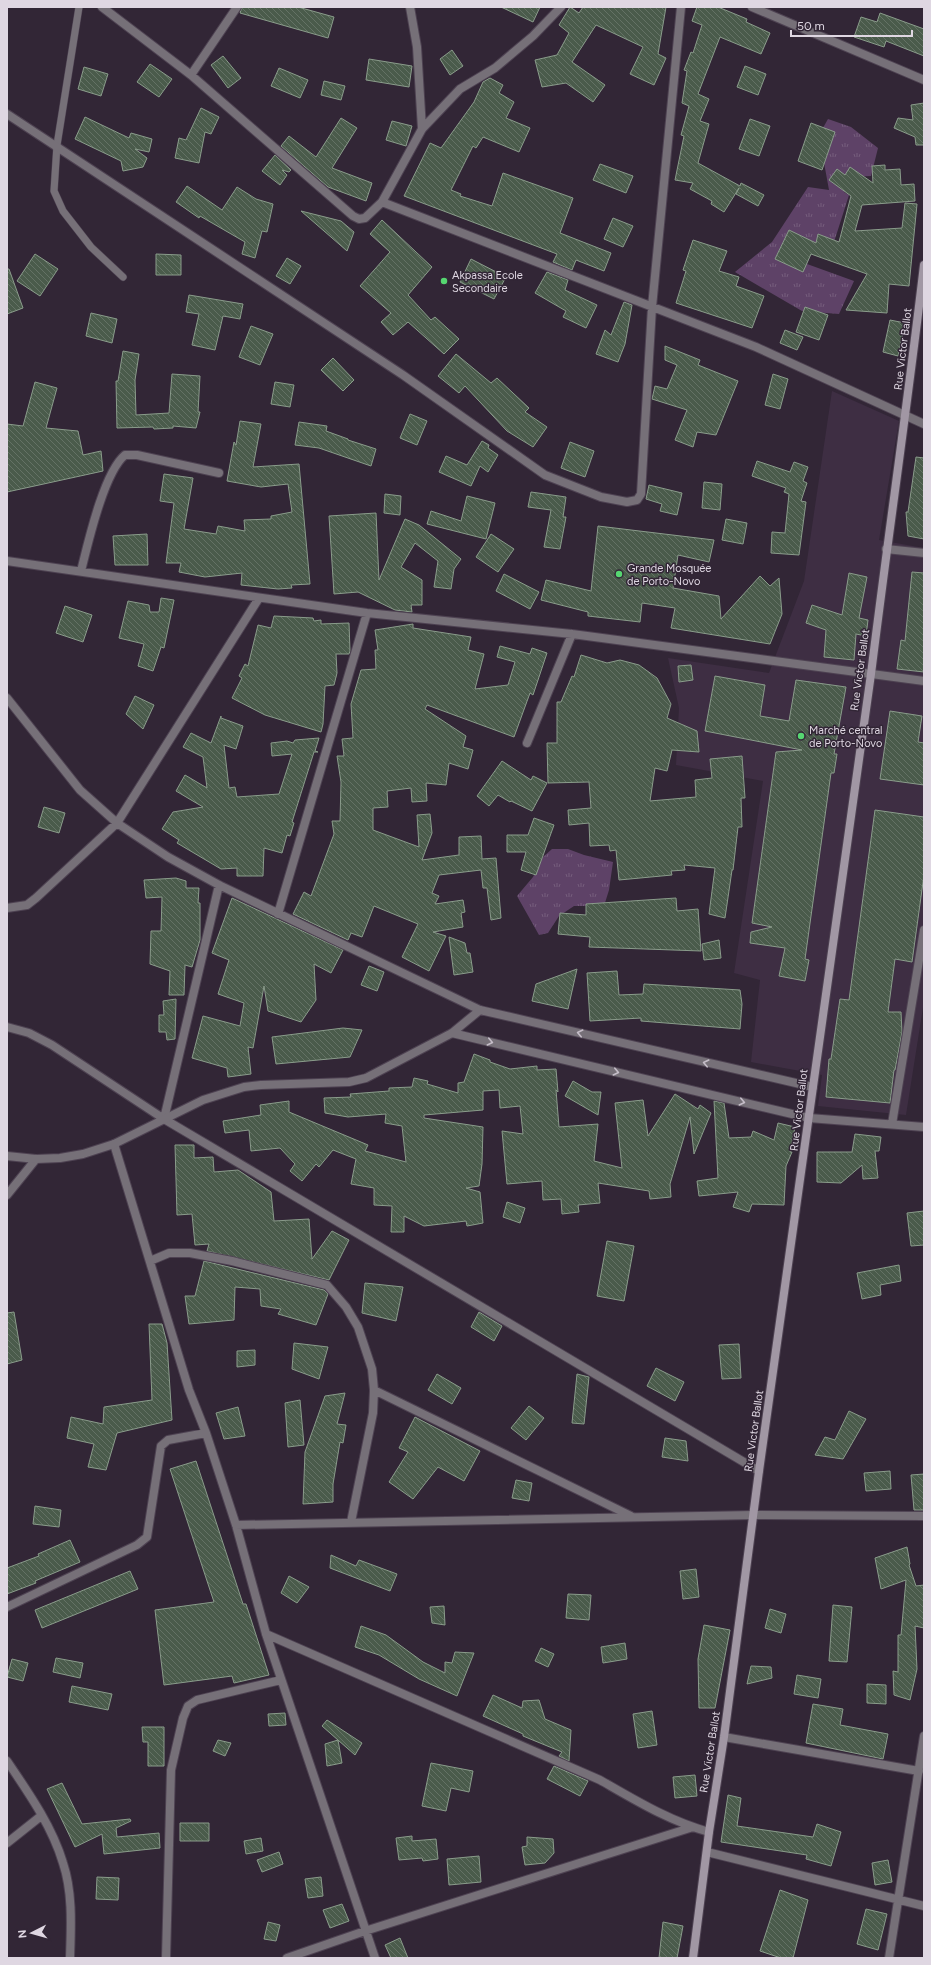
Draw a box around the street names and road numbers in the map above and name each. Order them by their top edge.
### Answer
street label: Rue Victor Ballot [892,307,914,391]
street label: Rue Victor Ballot [848,628,872,712]
street label: Rue Victor Ballot [788,1068,810,1152]
street label: Rue Victor Ballot [742,1389,766,1473]
street label: Rue Victor Ballot [697,1710,723,1794]

